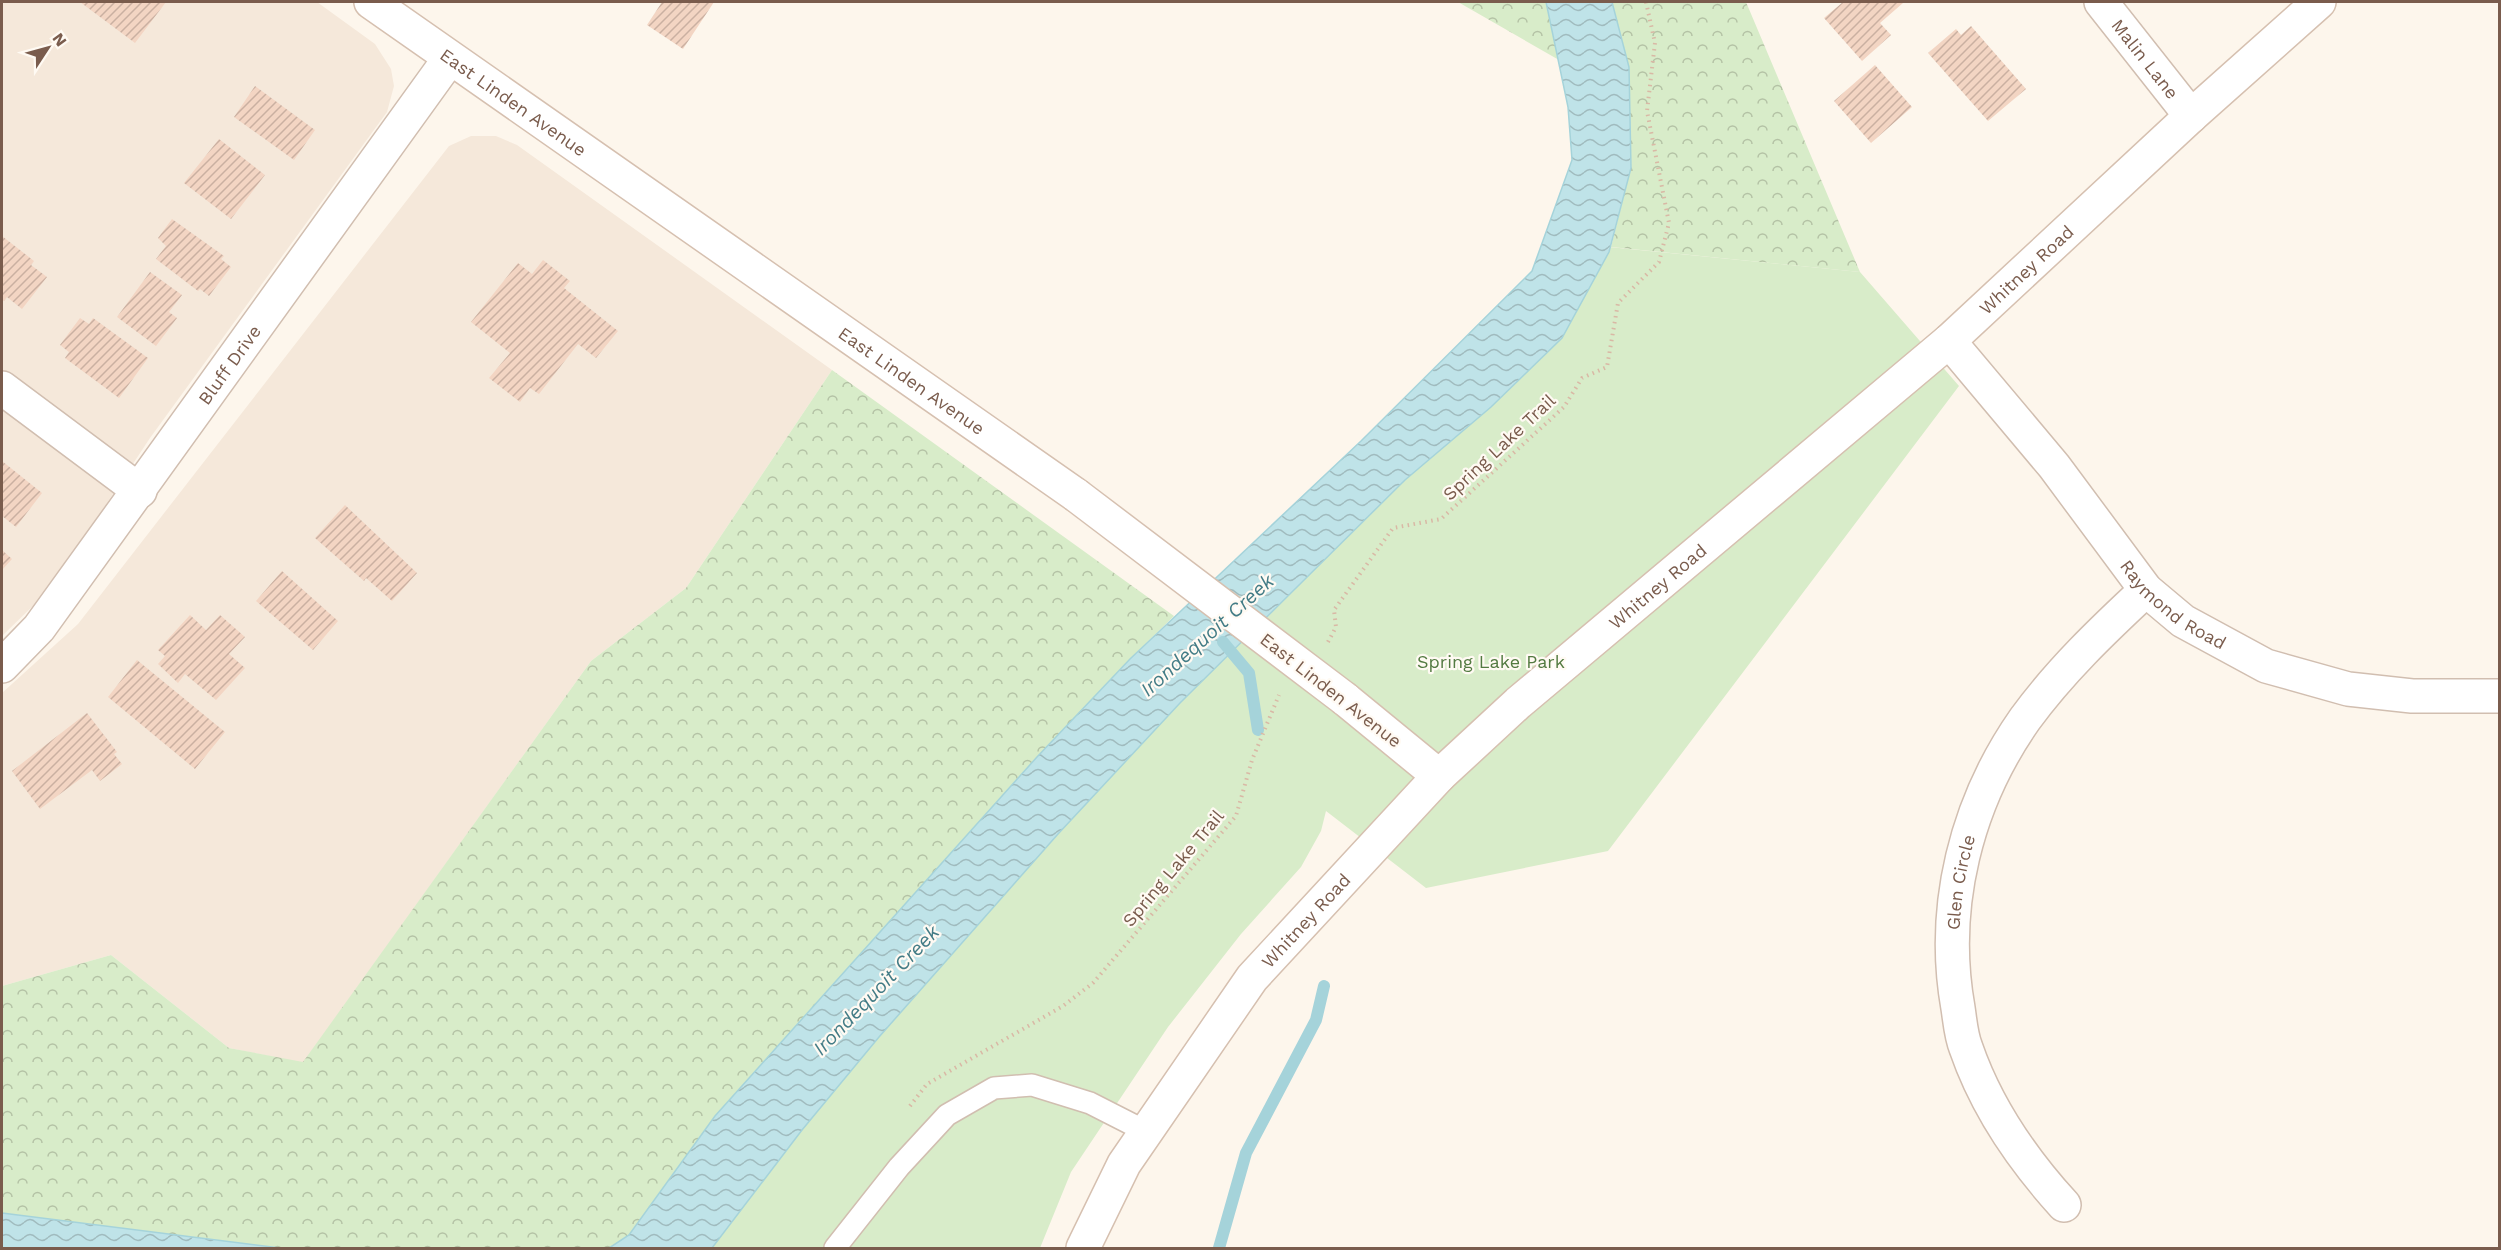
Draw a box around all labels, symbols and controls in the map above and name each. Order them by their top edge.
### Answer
street label: Malin Lane [2108,14,2183,103]
north arrow [18,18,78,78]
text: N [49,29,71,50]
street label: East Linden Avenue [436,43,591,160]
street label: Whitney Road [1975,221,2077,318]
street label: Bluff Drive [193,321,265,408]
street label: East Linden Avenue [835,322,989,439]
street label: Spring Lake Trail [1439,389,1560,504]
street label: Whitney Road [1604,539,1710,633]
street label: Raymond Road [2116,555,2230,653]
water label: Irondequoit Creek [1135,568,1279,701]
street label: East Linden Avenue [1256,628,1406,752]
park label: Spring Lake Park [1417,651,1565,672]
street label: Spring Lake Trail [1118,805,1228,931]
street label: Glen Circle [1942,832,1979,930]
street label: Whitney Road [1257,869,1354,972]
water label: Irondequoit Creek [808,919,945,1060]

